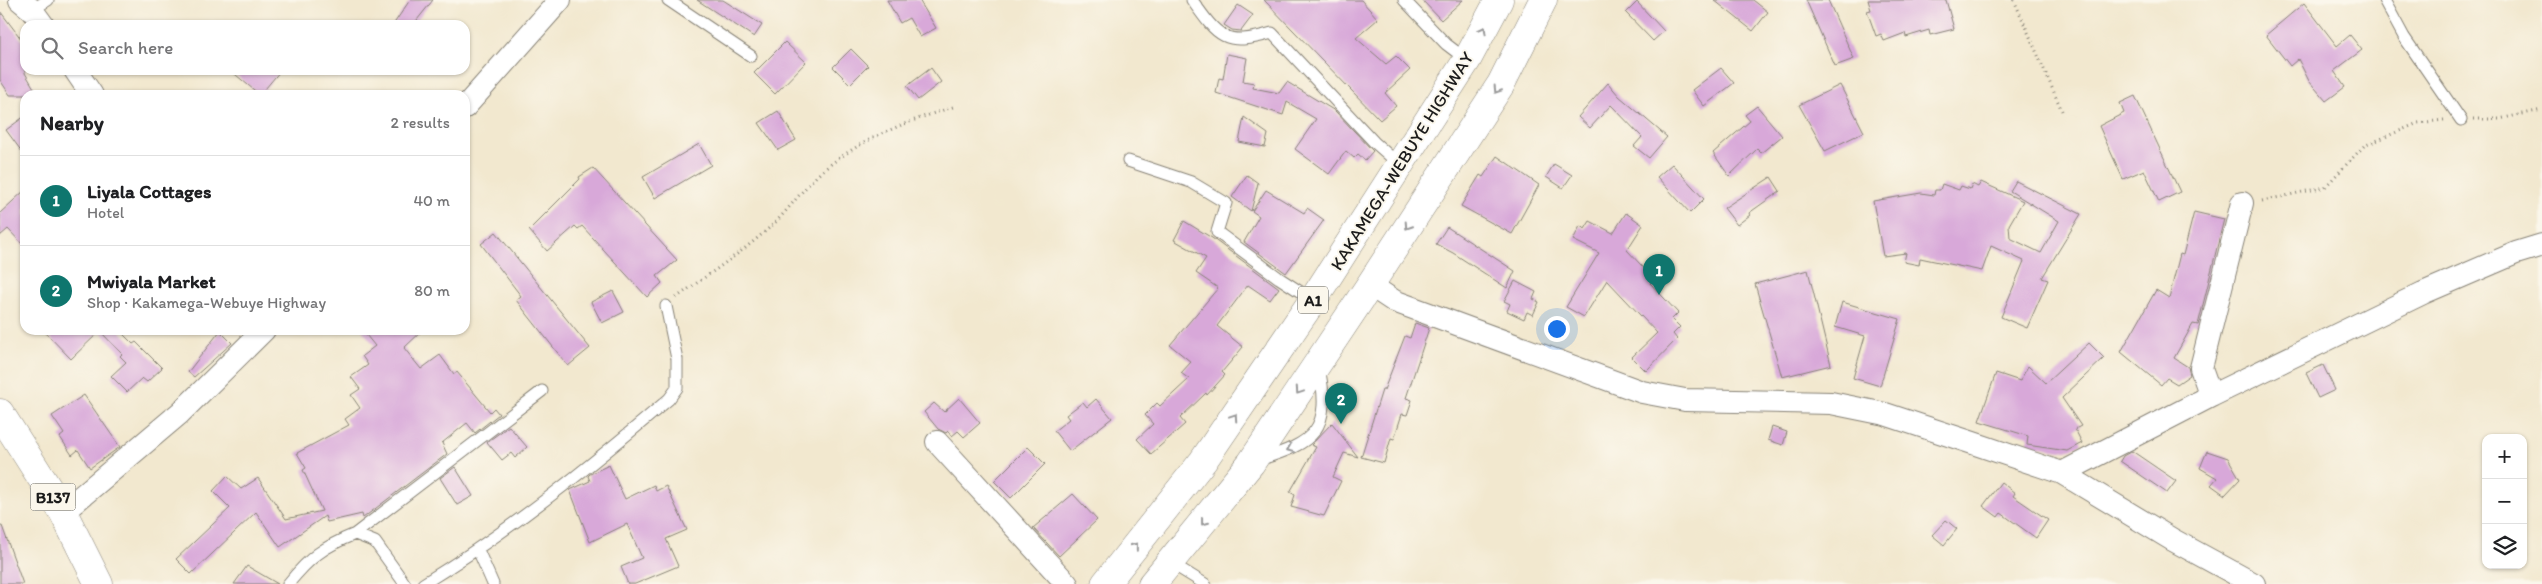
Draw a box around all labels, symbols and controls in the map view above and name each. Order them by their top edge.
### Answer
search box [20,20,470,75]
one-way arrow [1476,26,1486,35]
icon: search [38,34,66,62]
text: Search here [78,36,173,59]
street label: KAKAMEGA-WEBUYE HIGHWAY [1326,47,1479,274]
one-way arrow [1494,84,1503,94]
text: Nearby [40,110,104,135]
text: 2 results [390,113,450,132]
text: Liyala Cottages [87,180,211,203]
text: 1 [52,191,60,210]
text: 40 m [413,191,450,210]
text: Hotel [87,203,124,222]
one-way arrow [1405,221,1415,230]
pin: 1 [1643,254,1675,295]
text: Mwiyala Market [87,270,216,293]
text: 2 [52,281,60,300]
text: 80 m [414,281,450,300]
road number: A1 [1298,286,1328,314]
text: Shop · Kakamega-Webuye Highway [87,293,326,312]
your location [1544,316,1570,342]
pin: 2 [1325,383,1357,424]
one-way arrow [1296,385,1305,395]
one-way arrow [1228,413,1237,423]
map controls [2482,434,2527,569]
button: + [2482,434,2527,479]
one-way arrow [1287,443,1295,453]
button: − [2482,479,2527,524]
road number: B137 [30,484,76,511]
one-way arrow [1201,516,1209,525]
button: layers [2482,524,2527,569]
one-way arrow [1130,543,1138,552]

